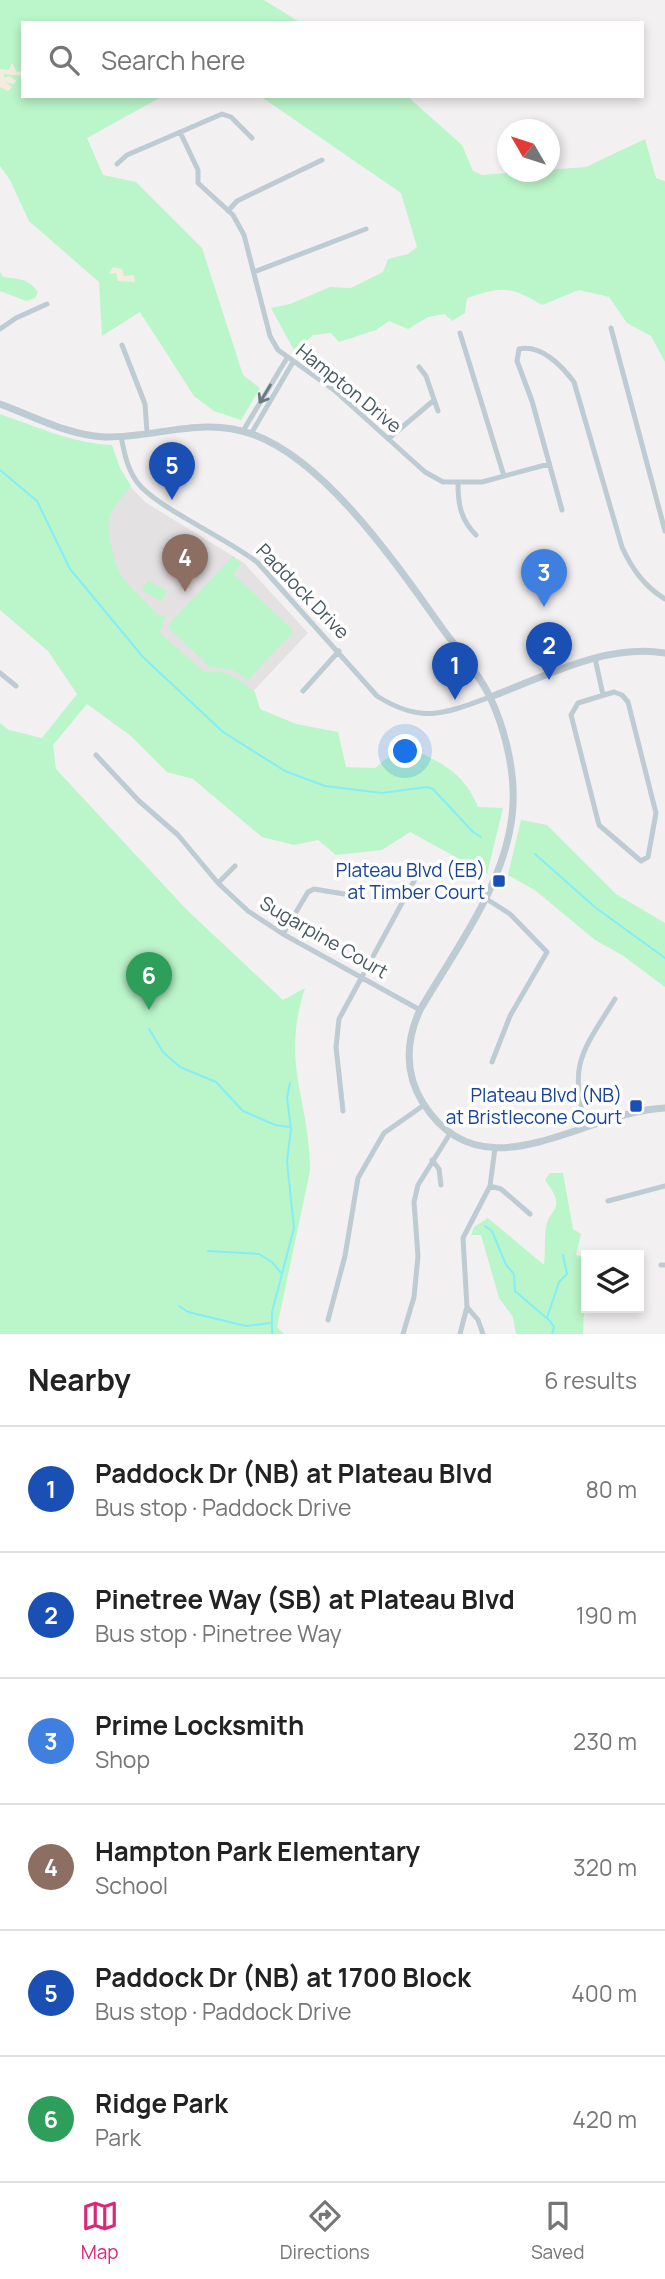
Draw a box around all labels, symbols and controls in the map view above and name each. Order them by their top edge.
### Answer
search box [21,21,644,98]
icon: search [45,41,83,79]
text: Search here [101,42,246,78]
north arrow [497,119,560,182]
street label: Hampton Drive [291,337,407,439]
one-way arrow [258,384,272,404]
pin: 5 [149,442,195,500]
pin: 4 [162,534,208,592]
street label: Paddock Drive [251,538,355,644]
pin: 3 [521,549,567,607]
pin: 2 [526,622,572,680]
pin: 1 [432,642,478,700]
your location [388,734,422,768]
place label: Plateau Blvd (EB) at Timber Court [336,857,485,905]
marker: Plateau Blvd (EB) at Timber Court [491,873,507,889]
street label: Sugarpine Court [255,890,393,984]
pin: 6 [126,952,172,1010]
place label: Plateau Blvd (NB) at Bristlecone Court [446,1082,622,1130]
marker: Plateau Blvd (NB) at Bristlecone Court [628,1098,644,1114]
map controls [581,1250,644,1313]
button: layers [581,1250,644,1313]
text: Nearby [28,1359,131,1400]
text: 6 results [544,1364,637,1396]
text: Paddock Dr (NB) at Plateau Blvd [95,1455,492,1491]
text: 1 [46,1473,56,1505]
text: 80 m [586,1473,637,1505]
text: Bus stop · Paddock Drive [95,1491,351,1523]
text: Pinetree Way (SB) at Plateau Blvd [95,1581,515,1617]
text: 2 [44,1599,58,1631]
text: 190 m [576,1599,637,1631]
text: Bus stop · Pinetree Way [95,1617,342,1649]
text: Prime Locksmith [95,1707,304,1743]
text: 3 [44,1725,58,1757]
text: 230 m [573,1725,637,1757]
text: Shop [95,1743,150,1775]
text: Hampton Park Elementary [95,1833,420,1869]
text: 4 [44,1851,58,1883]
text: 320 m [573,1851,637,1883]
text: School [95,1869,168,1901]
text: Paddock Dr (NB) at 1700 Block [95,1959,471,1995]
text: 5 [44,1977,58,2009]
text: 400 m [571,1977,637,2009]
text: Bus stop · Paddock Drive [95,1995,351,2027]
text: Ridge Park [95,2085,228,2121]
text: 6 [44,2103,58,2135]
text: 420 m [572,2103,637,2135]
text: Park [95,2121,141,2153]
tab: Map [81,2197,119,2265]
tab: Directions [280,2197,370,2265]
tab: Saved [531,2197,584,2265]

